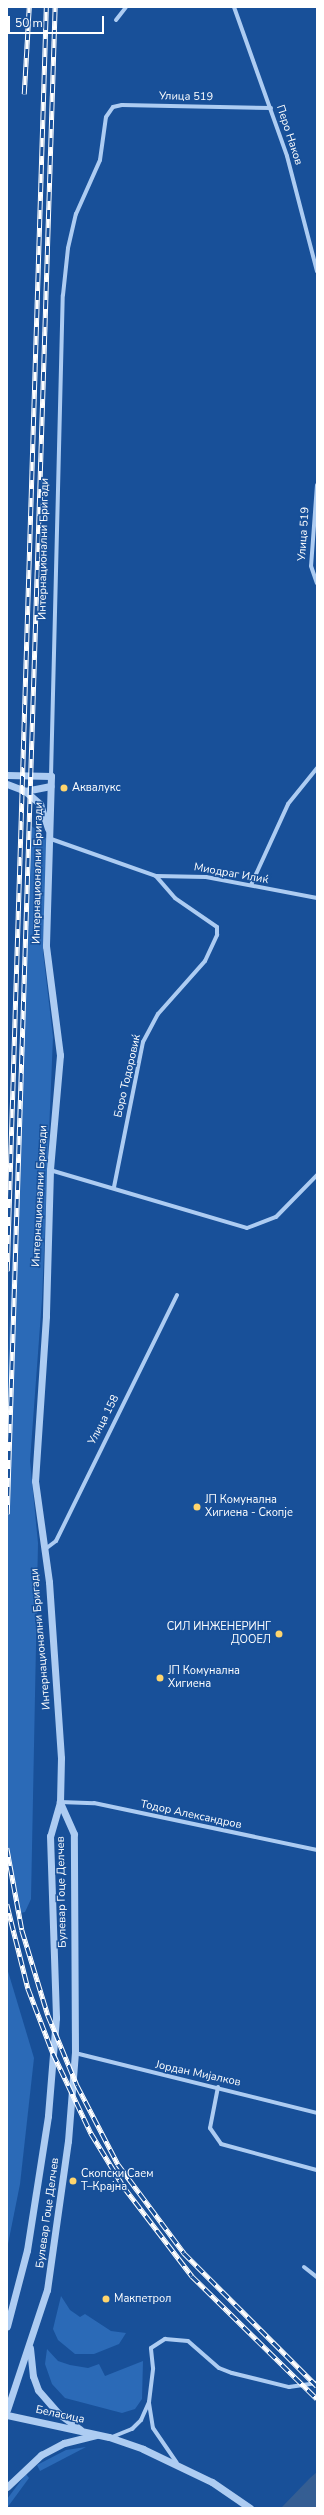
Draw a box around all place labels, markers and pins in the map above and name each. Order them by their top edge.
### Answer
place label: Аквалукс [72,781,121,795]
marker: Аквалукс [59,783,69,793]
place label: ЈП Комунална Хигиена - Скопје [205,1494,293,1520]
marker: ЈП Комунална Хигиена - Скопје [192,1502,202,1512]
place label: СИЛ ИНЖЕНЕРИНГ ДООЕЛ [167,1621,271,1647]
marker: СИЛ ИНЖЕНЕРИНГ ДООЕЛ [274,1629,284,1639]
place label: ЈП Комунална Хигиена [168,1665,240,1691]
marker: ЈП Комунална Хигиена [155,1673,165,1683]
place label: Скопски Саем Т–Крајна [81,2168,154,2194]
marker: Скопски Саем Т–Крајна [68,2176,78,2186]
place label: Макпетрол [114,2292,171,2306]
marker: Макпетрол [101,2294,111,2304]

